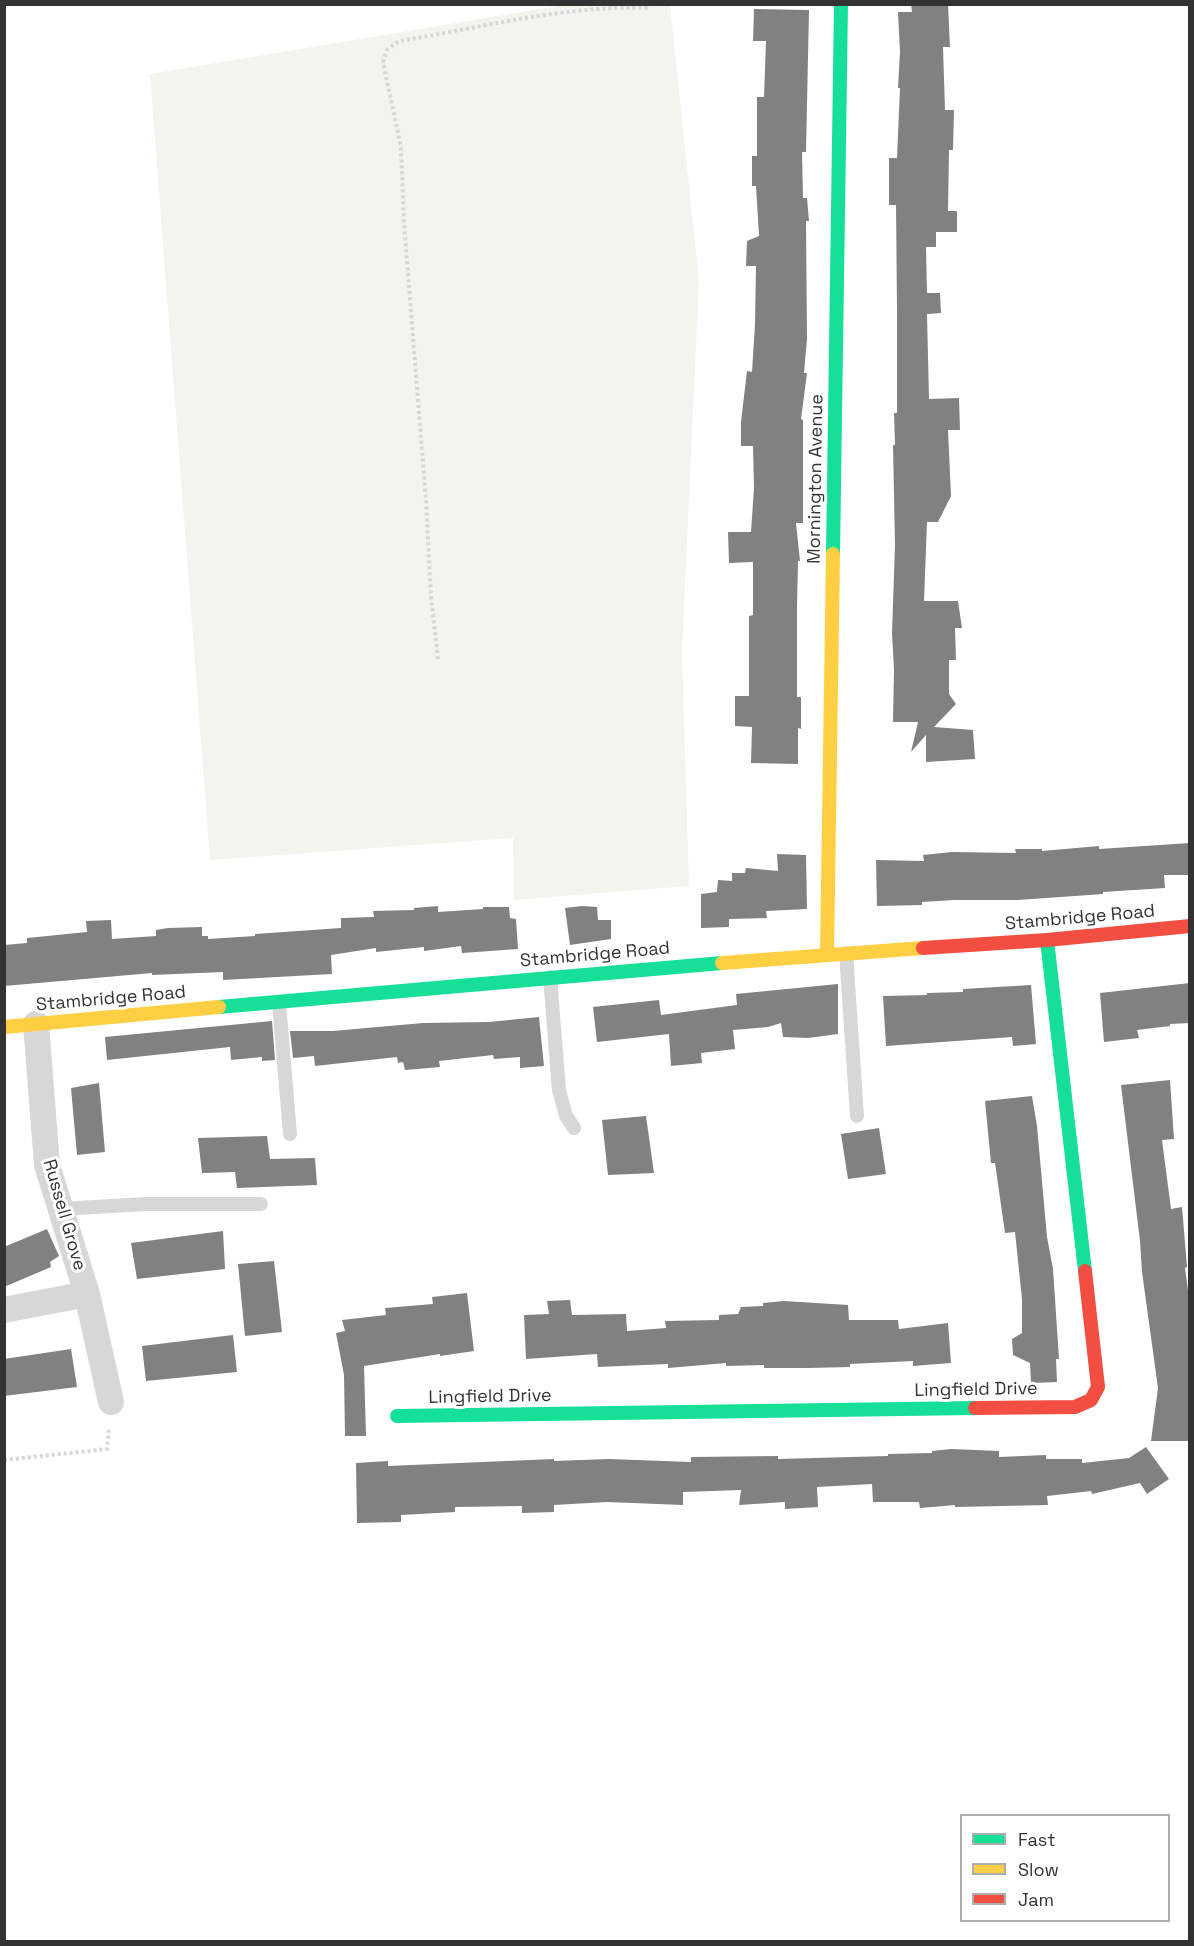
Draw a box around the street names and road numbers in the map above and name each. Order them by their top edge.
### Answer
street label: Mornington Avenue [804,394,828,564]
street label: Stambridge Road [1004,901,1156,935]
street label: Stambridge Road [519,938,671,972]
street label: Stambridge Road [35,982,187,1016]
street label: Russell Grove [38,1157,90,1273]
street label: Lingfield Drive [914,1378,1038,1402]
street label: Lingfield Drive [428,1385,552,1409]

